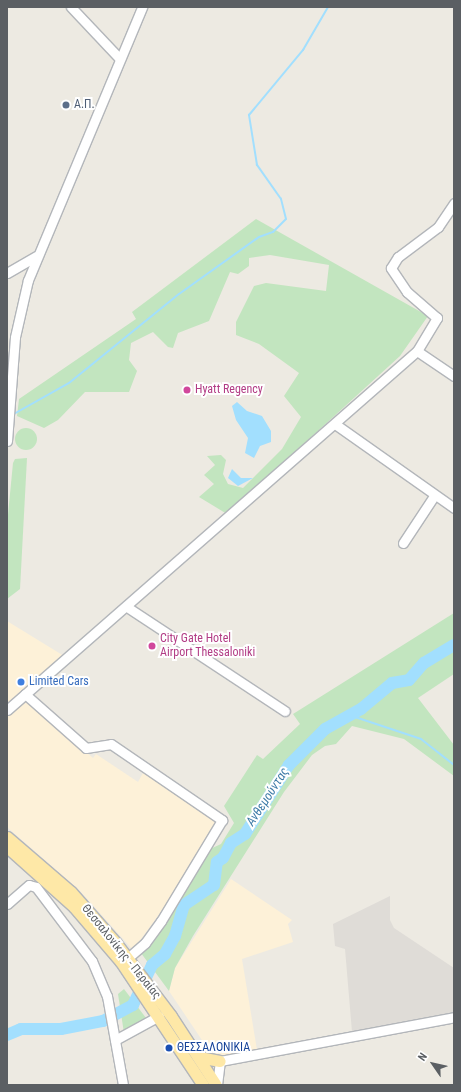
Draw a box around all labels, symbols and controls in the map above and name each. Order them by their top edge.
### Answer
place label: Α.Π. [74,98,95,112]
marker: Α.Π. [61,100,71,110]
place label: Hyatt Regency [195,383,263,397]
marker: Hyatt Regency [182,385,192,395]
place label: City Gate Hotel Airport Thessaloniki [160,632,255,660]
marker: City Gate Hotel Airport Thessaloniki [147,641,157,651]
place label: Limited Cars [29,675,89,689]
marker: Limited Cars [16,677,26,687]
water label: Ανθεμούντας [243,765,293,829]
street label: Θεσσαλονίκης - Περαίας [78,902,164,1002]
place label: ΘΕΣΣΑΛΟΝΙΚΙΑ [177,1041,250,1055]
marker: ΘΕΣΣΑΛΟΝΙΚΙΑ [164,1043,174,1053]
north arrow [413,1044,453,1084]
text: N [415,1051,430,1063]

